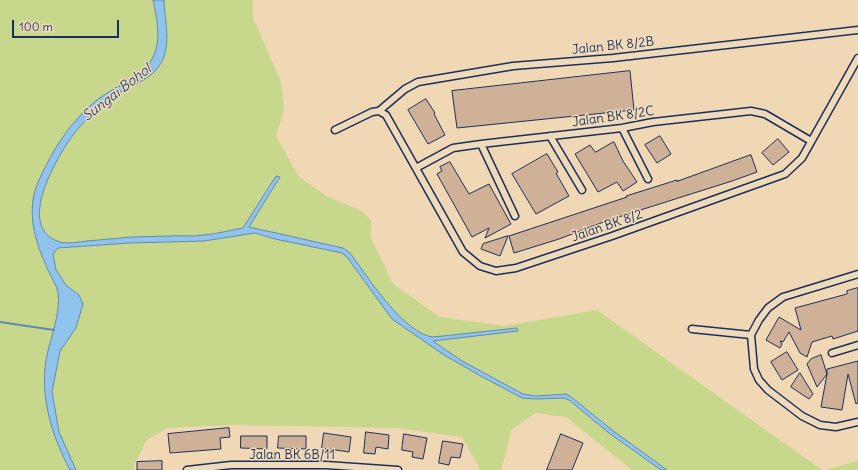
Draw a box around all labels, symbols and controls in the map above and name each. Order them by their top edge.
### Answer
scale bar [14,12,121,38]
text: 100 m [19,19,53,34]
street label: Jalan BK 8/2B [571,34,655,58]
water label: Sungai Bohol [79,61,155,125]
street label: Jalan BK 8/2C [571,104,655,130]
street label: Jalan BK 8/2 [570,207,644,245]
street label: Jalan BK 6B/11 [249,447,335,463]

